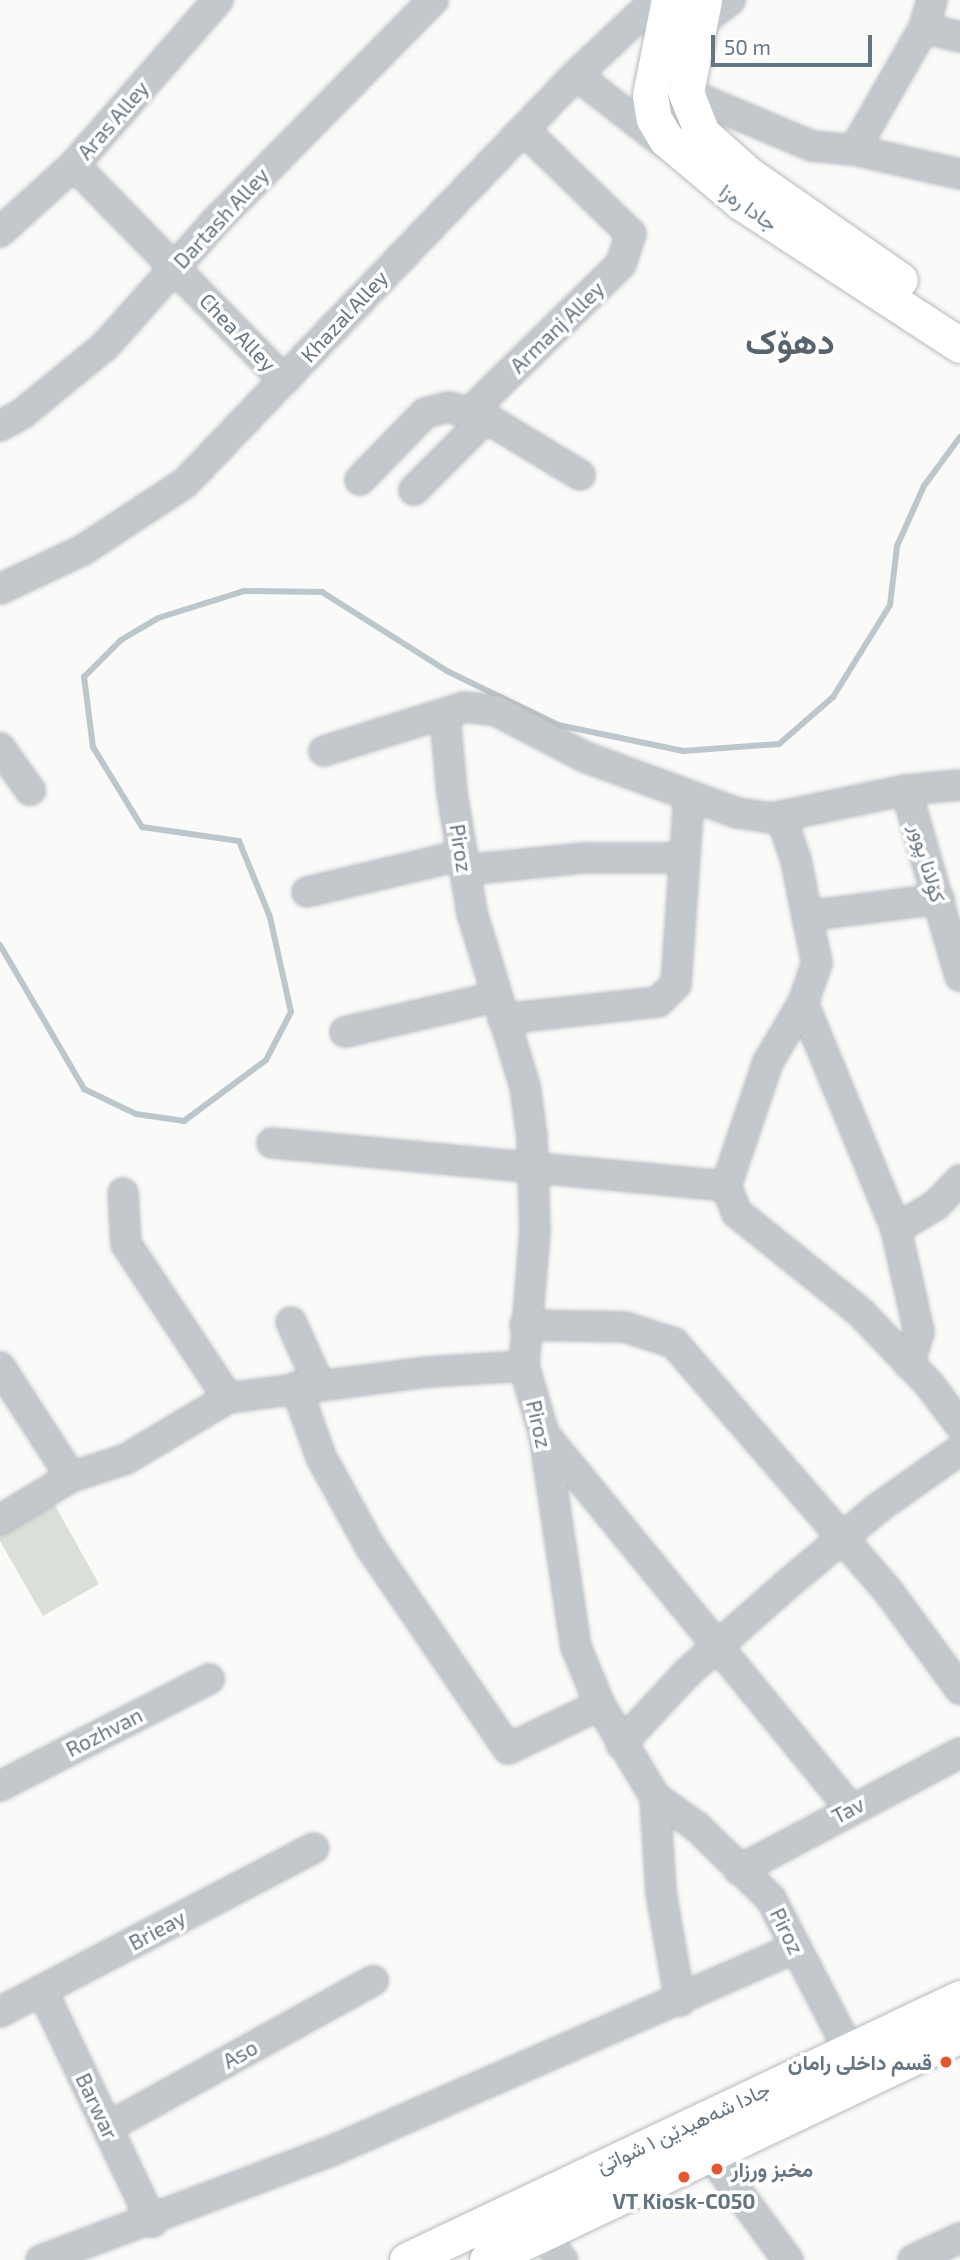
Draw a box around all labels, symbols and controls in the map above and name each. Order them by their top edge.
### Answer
scale bar [715,21,876,65]
text: 50 m [724,34,771,59]
street label: Aras Alley [72,75,154,165]
street label: Dartash Alley [168,162,274,274]
street label: جادا ره‌زا [715,178,783,236]
street label: Khazal Alley [295,265,393,367]
street label: Armanj Alley [505,276,609,378]
street label: Chea Alley [194,287,282,377]
district label: دھۆک [745,319,835,361]
street label: کۆلانا پوور [905,821,951,905]
street label: Piroz [445,822,477,874]
street label: Piroz [521,1398,557,1450]
street label: Rozhvan [62,1702,146,1762]
street label: Tav [828,1791,868,1829]
street label: Piroz [765,1904,809,1958]
street label: Brieay [124,1905,190,1955]
street label: Aso [218,2034,262,2074]
place label: قسم داخلی رامان [788,2049,932,2075]
marker: قسم داخلی رامان [938,2054,954,2070]
street label: Barwar [71,2069,123,2143]
street label: جادا شەهیدێن ١ شواتێ [592,2076,774,2178]
place label: مخبز ورزار [731,2156,813,2182]
marker: مخبز ورزار [709,2161,725,2177]
marker: VT Kiosk-C050 [676,2169,692,2185]
place label: VT Kiosk-C050 [612,2188,756,2214]

